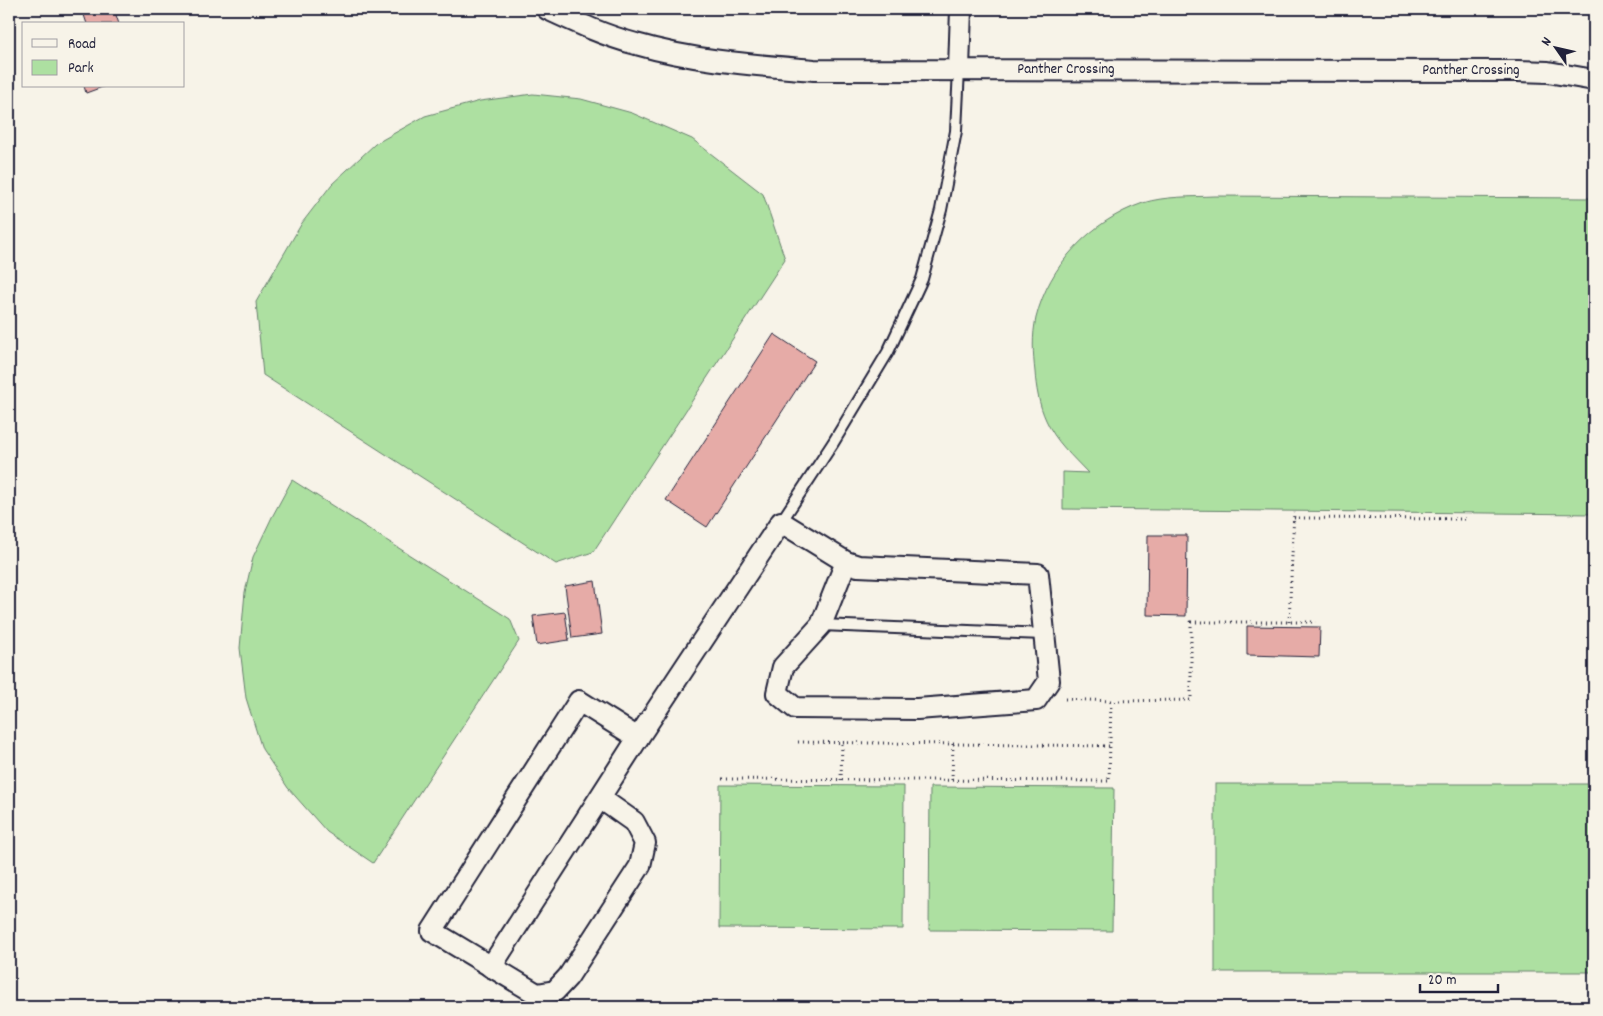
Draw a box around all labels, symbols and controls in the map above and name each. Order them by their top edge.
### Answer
legend [22,22,185,88]
north arrow [1530,22,1580,72]
text: N [1537,33,1557,50]
text: Road [68,34,96,56]
text: Park [68,58,94,80]
street label: Panther Crossing [1017,59,1115,81]
street label: Panther Crossing [1422,60,1520,82]
scale bar [1420,961,1498,993]
text: 20 m [1428,970,1456,992]

